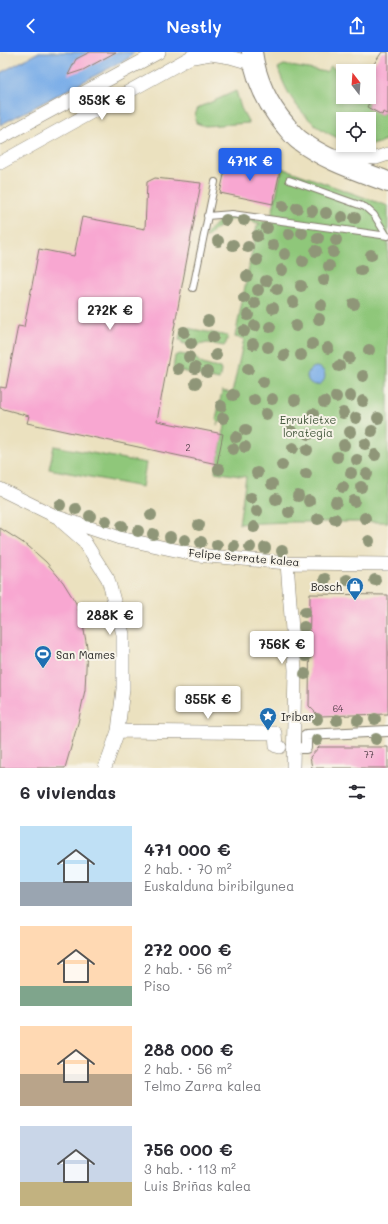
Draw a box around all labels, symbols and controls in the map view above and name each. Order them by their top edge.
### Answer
text: Nestly [166,14,222,38]
icon: back [20,15,42,37]
icon: share [346,15,368,37]
north arrow [336,64,376,104]
map controls [336,64,376,152]
pin: 353K € [69,87,135,121]
text: 353K € [79,91,125,108]
button: locate [336,112,376,152]
pin: 471K € [217,148,283,182]
text: 471K € [227,152,273,169]
pin: 272K € [77,297,143,331]
text: 272K € [87,301,133,318]
park label: Errukietxe lorategia [280,412,336,440]
house number: 2 [185,442,191,453]
street label: Felipe Serrate kalea [188,545,300,569]
shop icon: Bosch [345,576,365,601]
place label: Bosch [311,579,342,594]
pin: 288K € [77,602,143,636]
text: 288K € [86,606,134,623]
pin: 756K € [249,631,315,665]
text: 756K € [259,635,305,652]
sports icon: San Mames [33,644,53,669]
place label: San Mames [56,647,115,662]
pin: 355K € [175,686,241,720]
text: 355K € [185,690,231,707]
house number: 64 [333,703,344,714]
place icon: Iribar [258,706,278,731]
place label: Iribar [281,709,314,724]
house number: 77 [364,749,374,760]
text: 6 viviendas [20,781,116,803]
icon: filters [346,781,368,803]
text: 471 000 € [144,838,231,860]
icon: home [52,842,100,890]
text: 2 hab. · 70 m² [144,860,232,877]
text: Euskalduna biribilgunea [144,877,294,894]
text: 272 000 € [144,938,231,960]
icon: home [52,942,100,990]
text: 2 hab. · 56 m² [144,960,232,977]
text: Piso [144,977,170,994]
text: 288 000 € [144,1038,233,1060]
icon: home [52,1042,100,1090]
text: 2 hab. · 56 m² [144,1060,232,1077]
text: Telmo Zarra kalea [144,1077,261,1094]
text: 756 000 € [144,1138,233,1160]
icon: home [52,1142,100,1190]
text: 3 hab. · 113 m² [144,1160,236,1177]
text: Luis Briñas kalea [144,1177,251,1194]

